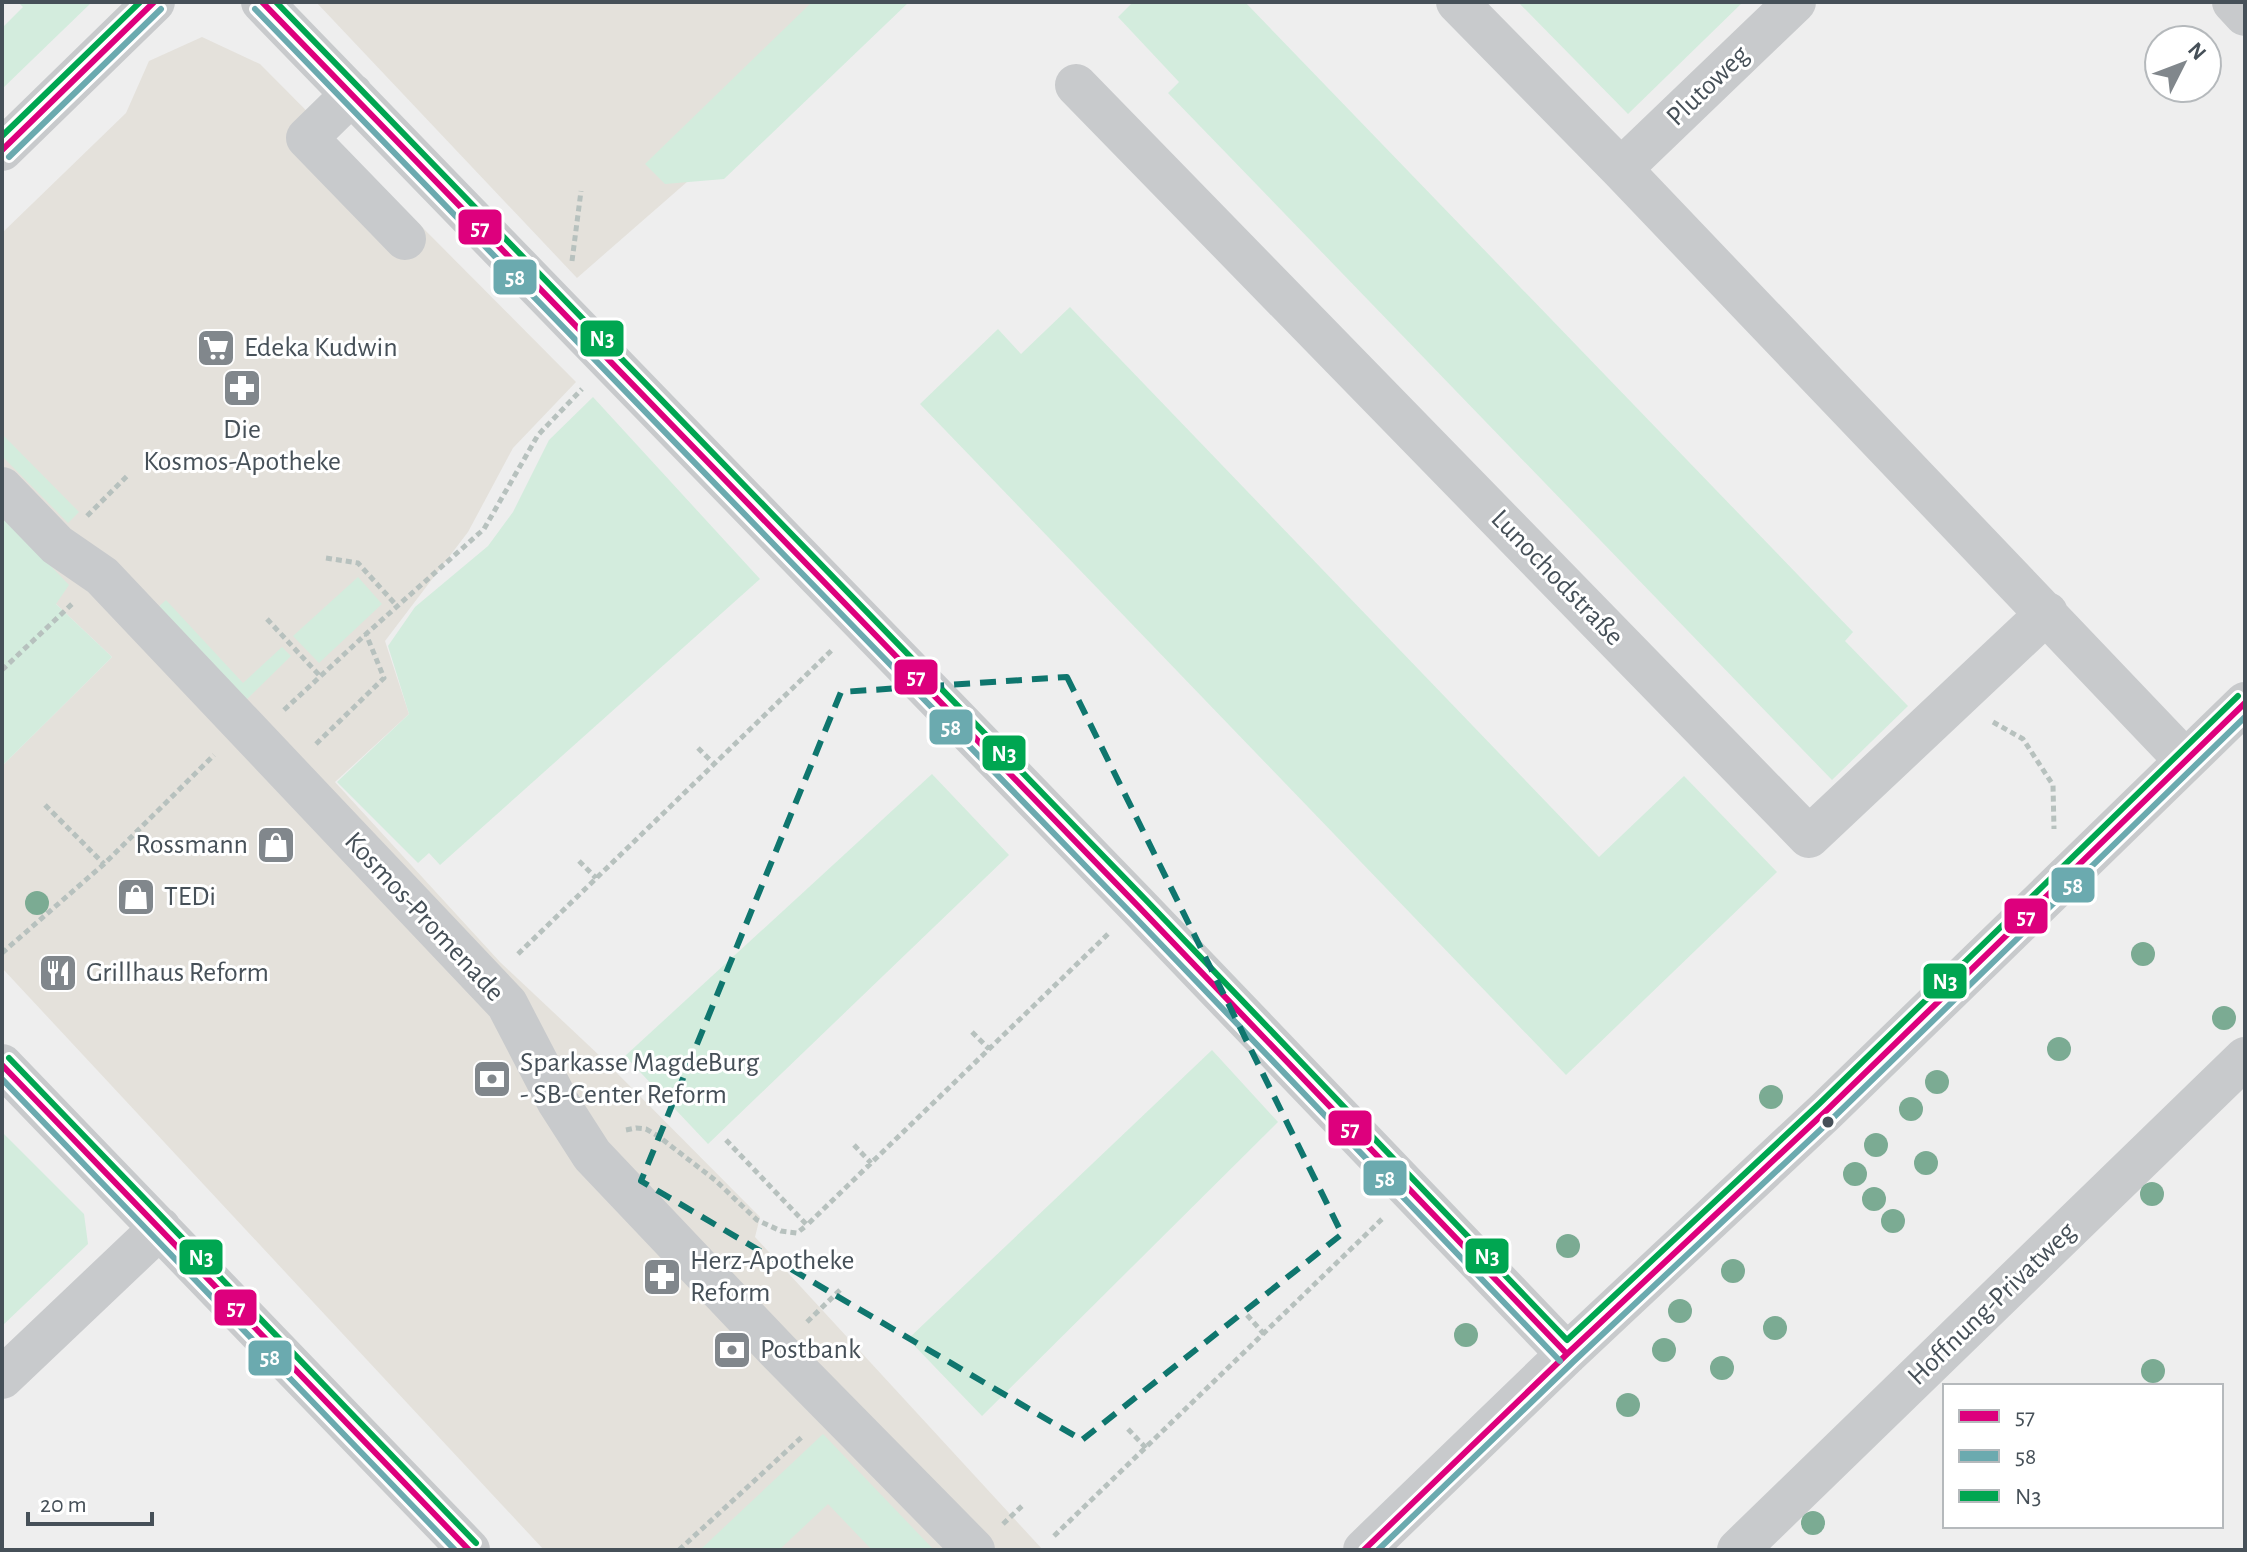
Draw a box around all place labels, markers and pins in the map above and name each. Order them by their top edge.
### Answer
supermarket icon: Edeka Kudwin [195,327,237,369]
place label: Edeka Kudwin [244,334,398,362]
pharmacy icon: Die Kosmos-Apotheke [221,367,263,409]
place label: Die Kosmos-Apotheke [143,416,341,476]
shop icon: Rossmann [255,824,297,866]
place label: Rossmann [135,831,248,859]
shop icon: TEDi [115,876,157,918]
place label: TEDi [164,883,216,911]
restaurant icon: Grillhaus Reform [37,952,79,994]
place label: Grillhaus Reform [86,959,269,987]
place label: Sparkasse MagdeBurg - SB-Center Reform [520,1049,760,1109]
bank icon: Sparkasse MagdeBurg - SB-Center Reform [471,1058,513,1100]
unlabelled marker [1820,1114,1836,1130]
place label: Herz-Apotheke Reform [690,1247,855,1307]
pharmacy icon: Herz-Apotheke Reform [641,1256,683,1298]
bank icon: Postbank [711,1329,753,1371]
place label: Postbank [760,1336,861,1364]

